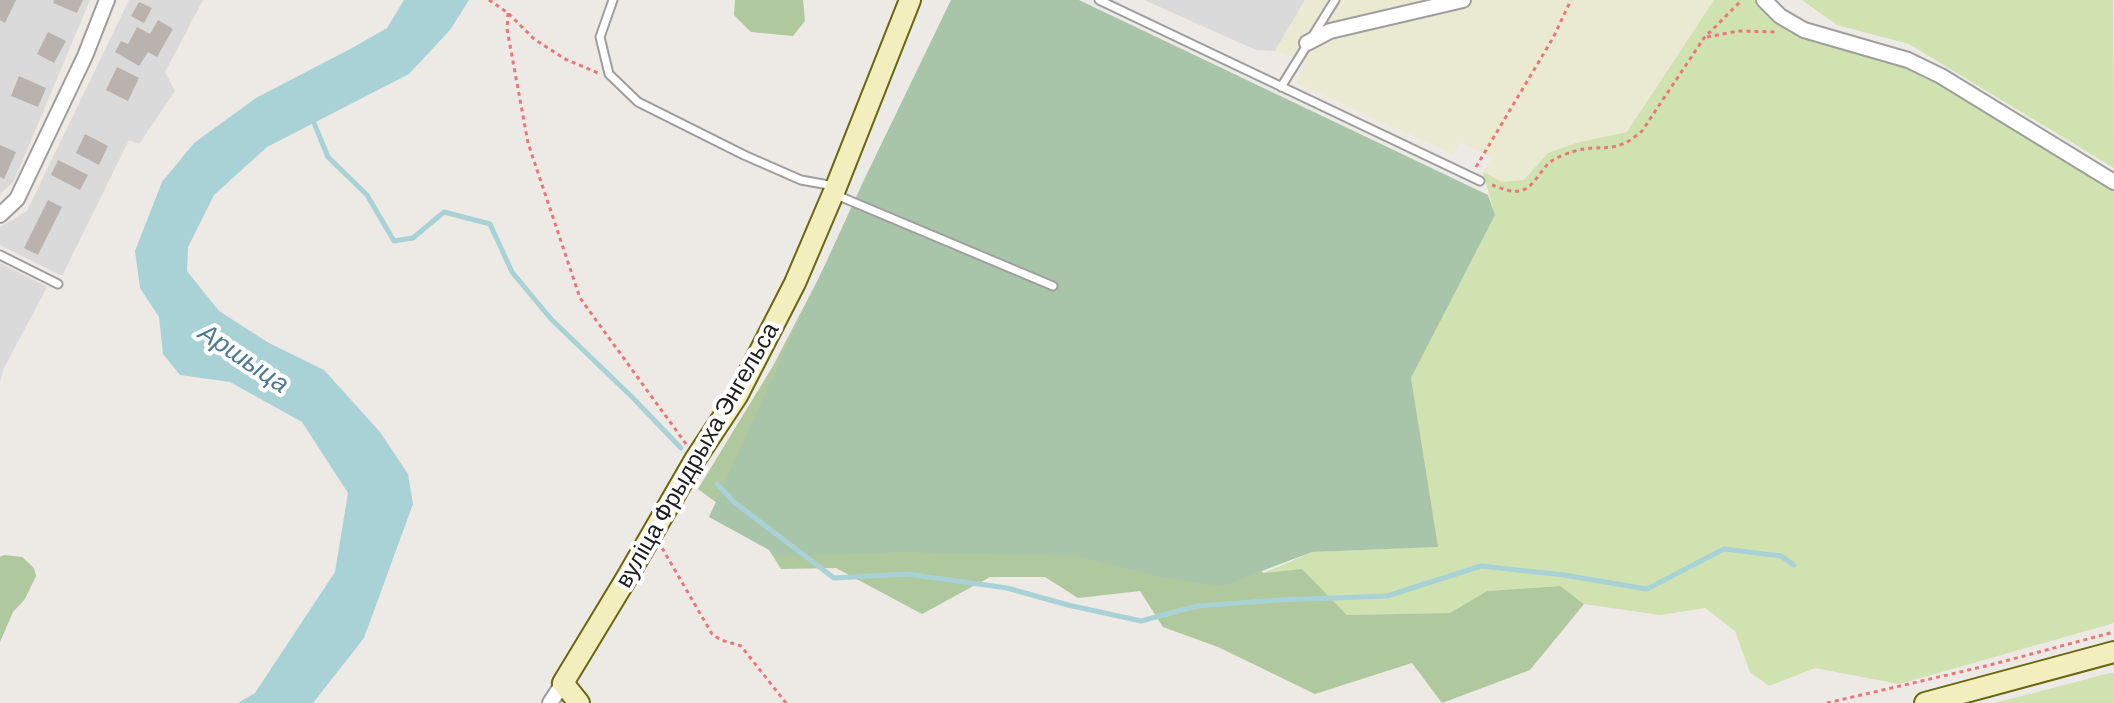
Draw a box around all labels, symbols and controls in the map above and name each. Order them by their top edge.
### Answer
water label: Аршыца [193,317,295,399]
street label: вуліца Фрыдрыха Энгельса [609,317,785,593]

